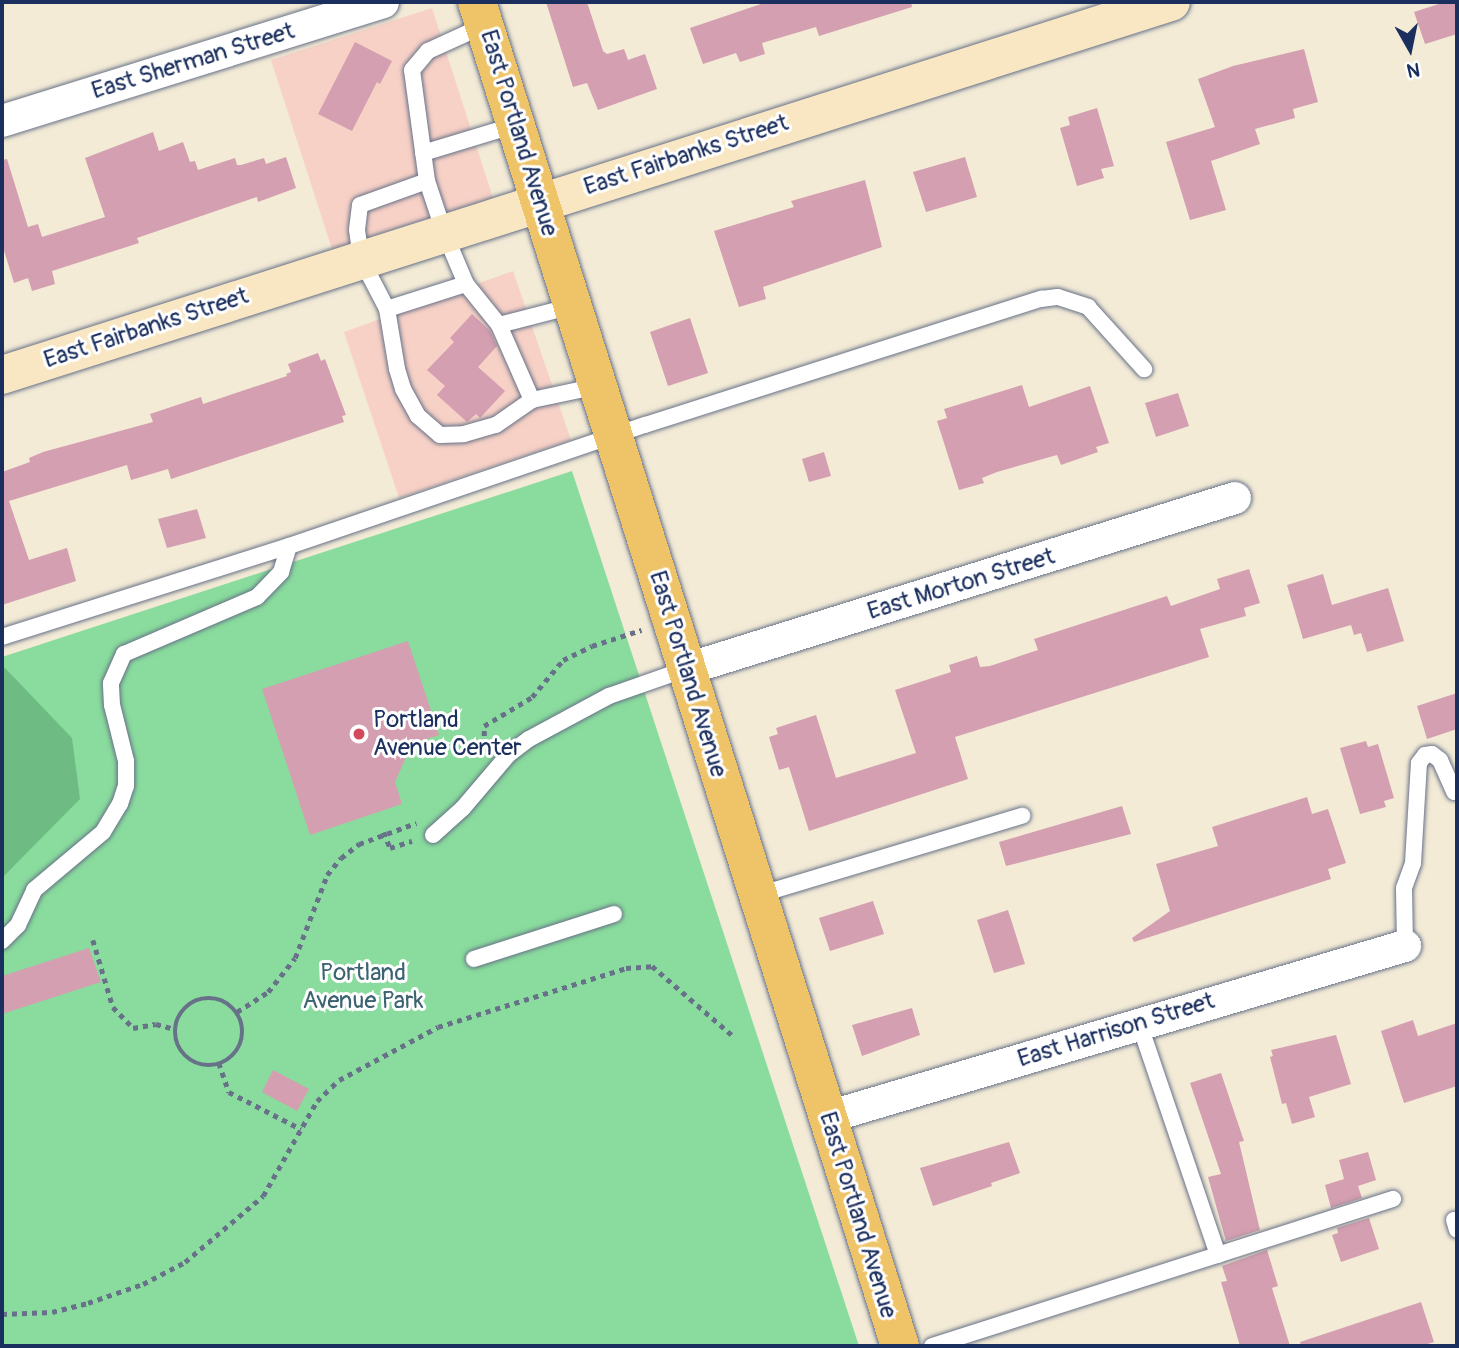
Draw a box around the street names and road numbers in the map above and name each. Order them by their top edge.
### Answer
street label: East Sherman Street [88,16,298,106]
street label: East Portland Avenue [474,26,564,240]
street label: East Fairbanks Street [580,108,792,202]
street label: East Fairbanks Street [40,281,252,375]
street label: East Morton Street [864,542,1058,626]
street label: East Portland Avenue [643,567,733,781]
street label: East Harrison Street [1014,986,1218,1074]
street label: East Portland Avenue [813,1108,903,1322]

